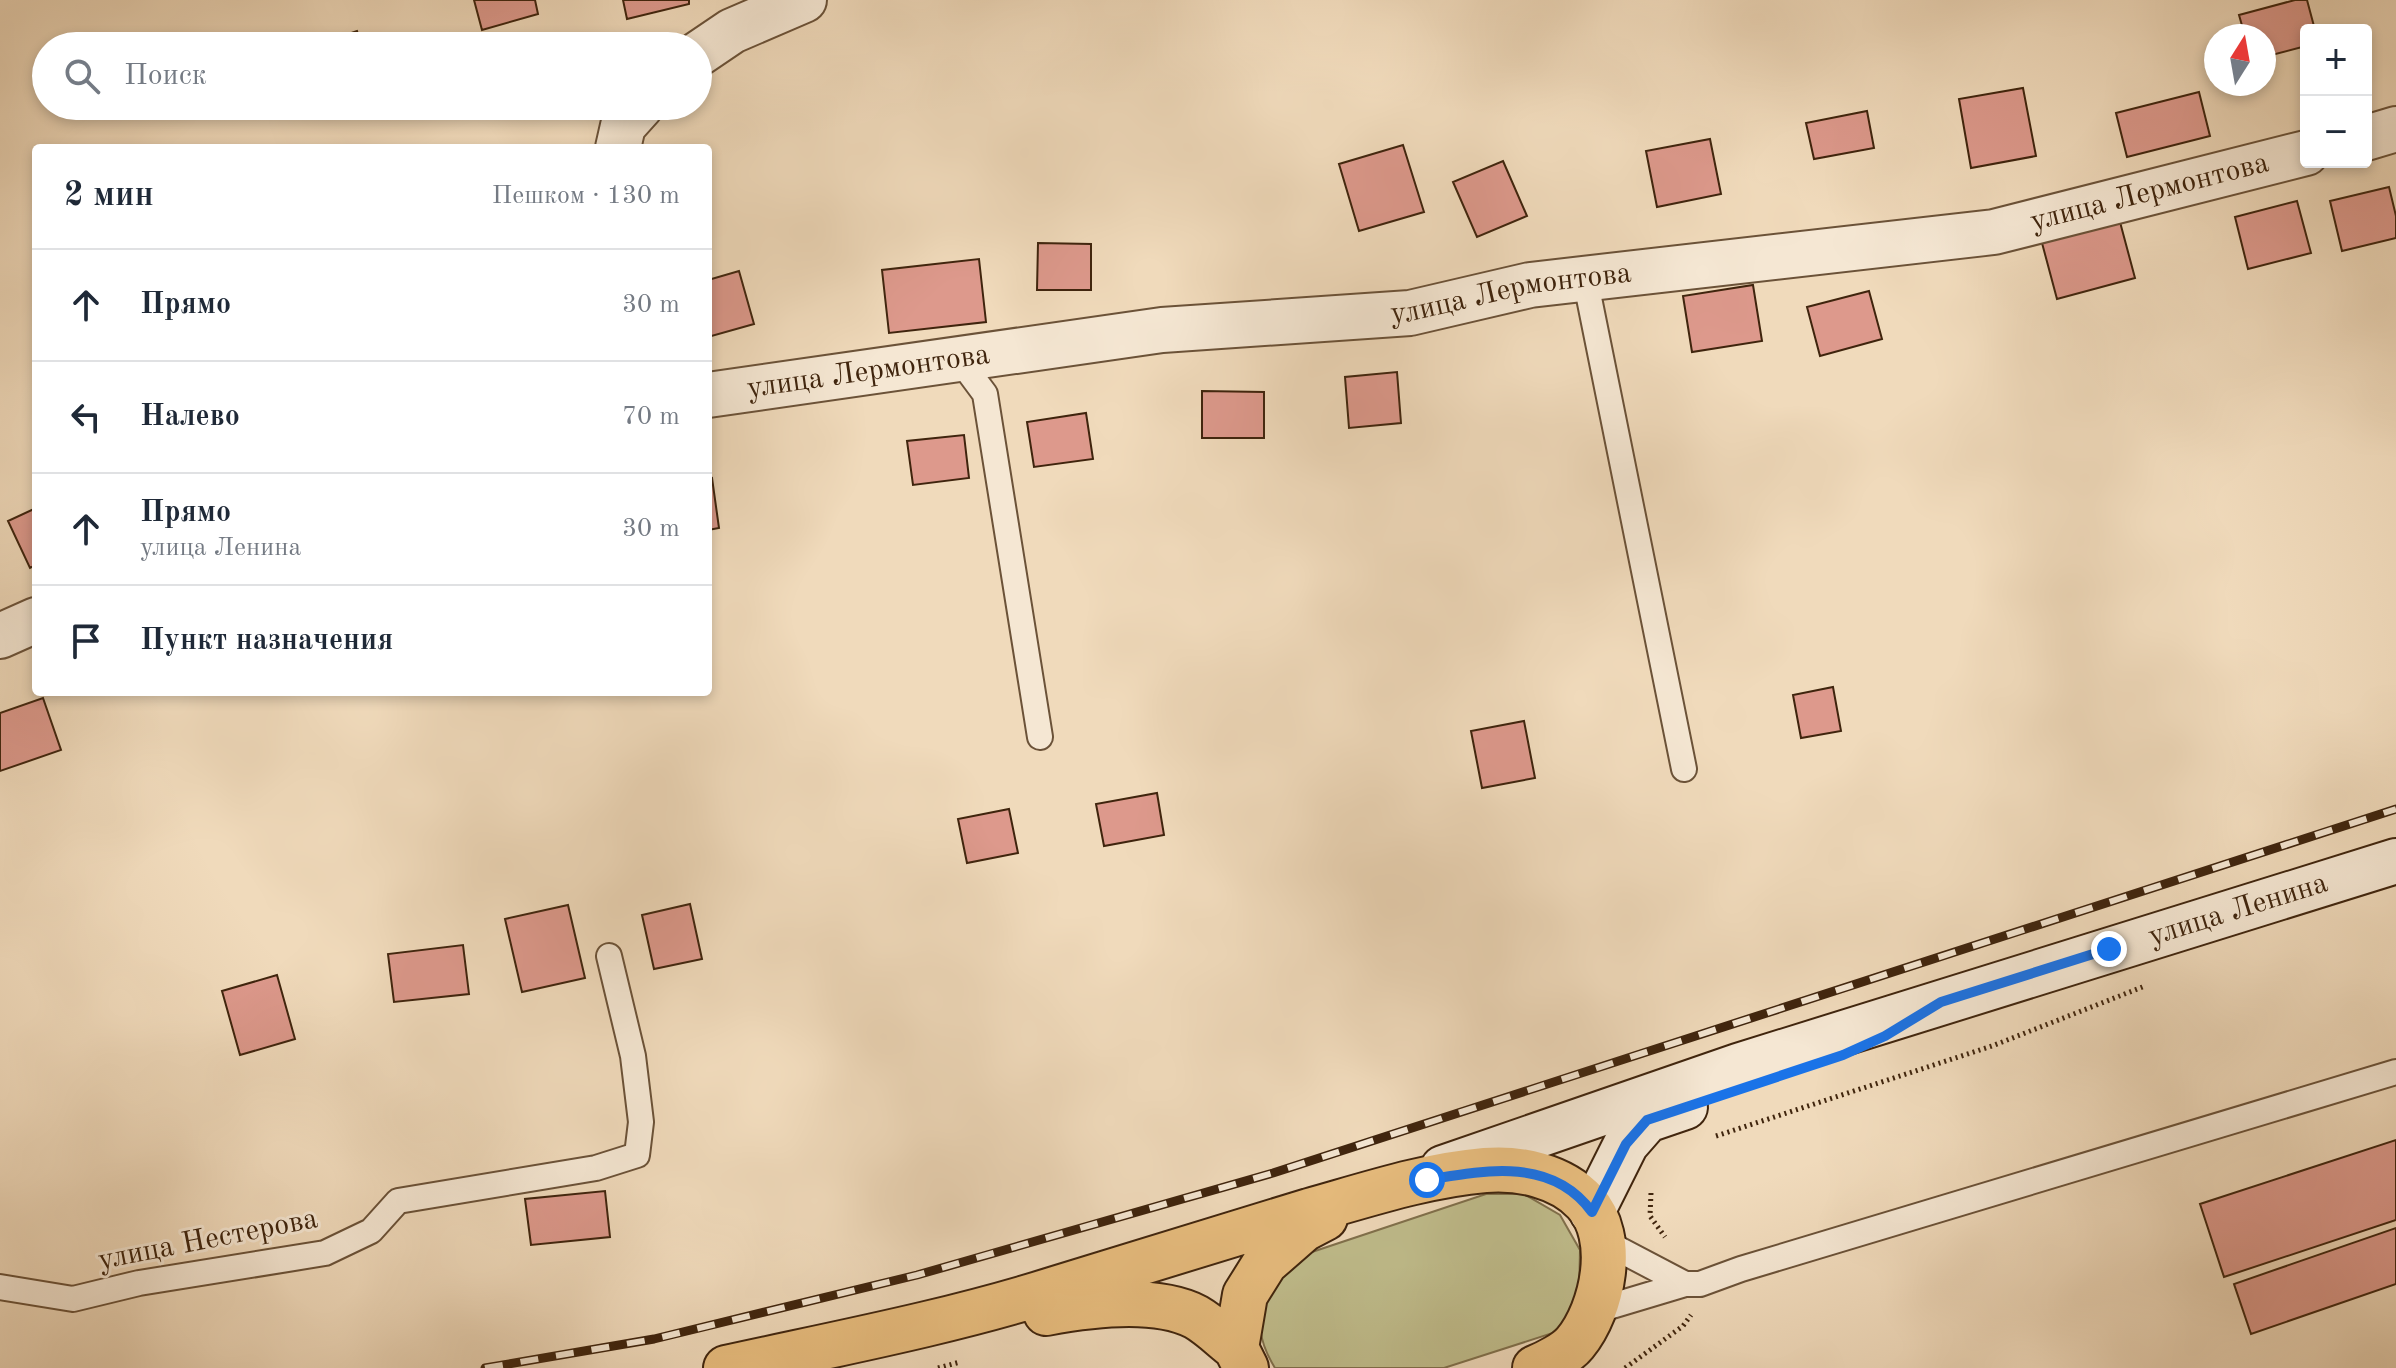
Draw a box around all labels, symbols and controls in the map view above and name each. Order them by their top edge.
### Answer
north arrow [2204,24,2276,96]
map controls [2300,24,2372,168]
button: + [2300,24,2372,96]
search box [32,32,712,120]
icon: search [60,54,104,98]
text: Поиск [124,61,207,91]
button: − [2300,96,2372,168]
street label: улица Лермонтова [2027,148,2272,237]
text: 2 мин [64,179,154,213]
text: Пешком · 130 m [492,183,680,209]
street label: улица Лермонтова [1389,259,1633,329]
icon: ahead [64,283,108,327]
text: Прямо [140,290,231,320]
text: 30 m [622,292,680,318]
street label: улица Лермонтова [745,340,992,404]
icon: left [64,395,108,439]
text: Налево [140,402,240,432]
text: 70 m [622,404,680,430]
text: Прямо [140,498,231,528]
icon: ahead [64,507,108,551]
text: 30 m [622,516,680,542]
text: улица Ленина [140,535,301,561]
icon: arrive [64,619,108,663]
text: Пункт назначения [140,626,393,656]
street label: улица Ленина [2145,868,2332,952]
route end [2091,931,2127,967]
route start [1409,1162,1445,1198]
street label: улица Нестерова [96,1204,321,1276]

